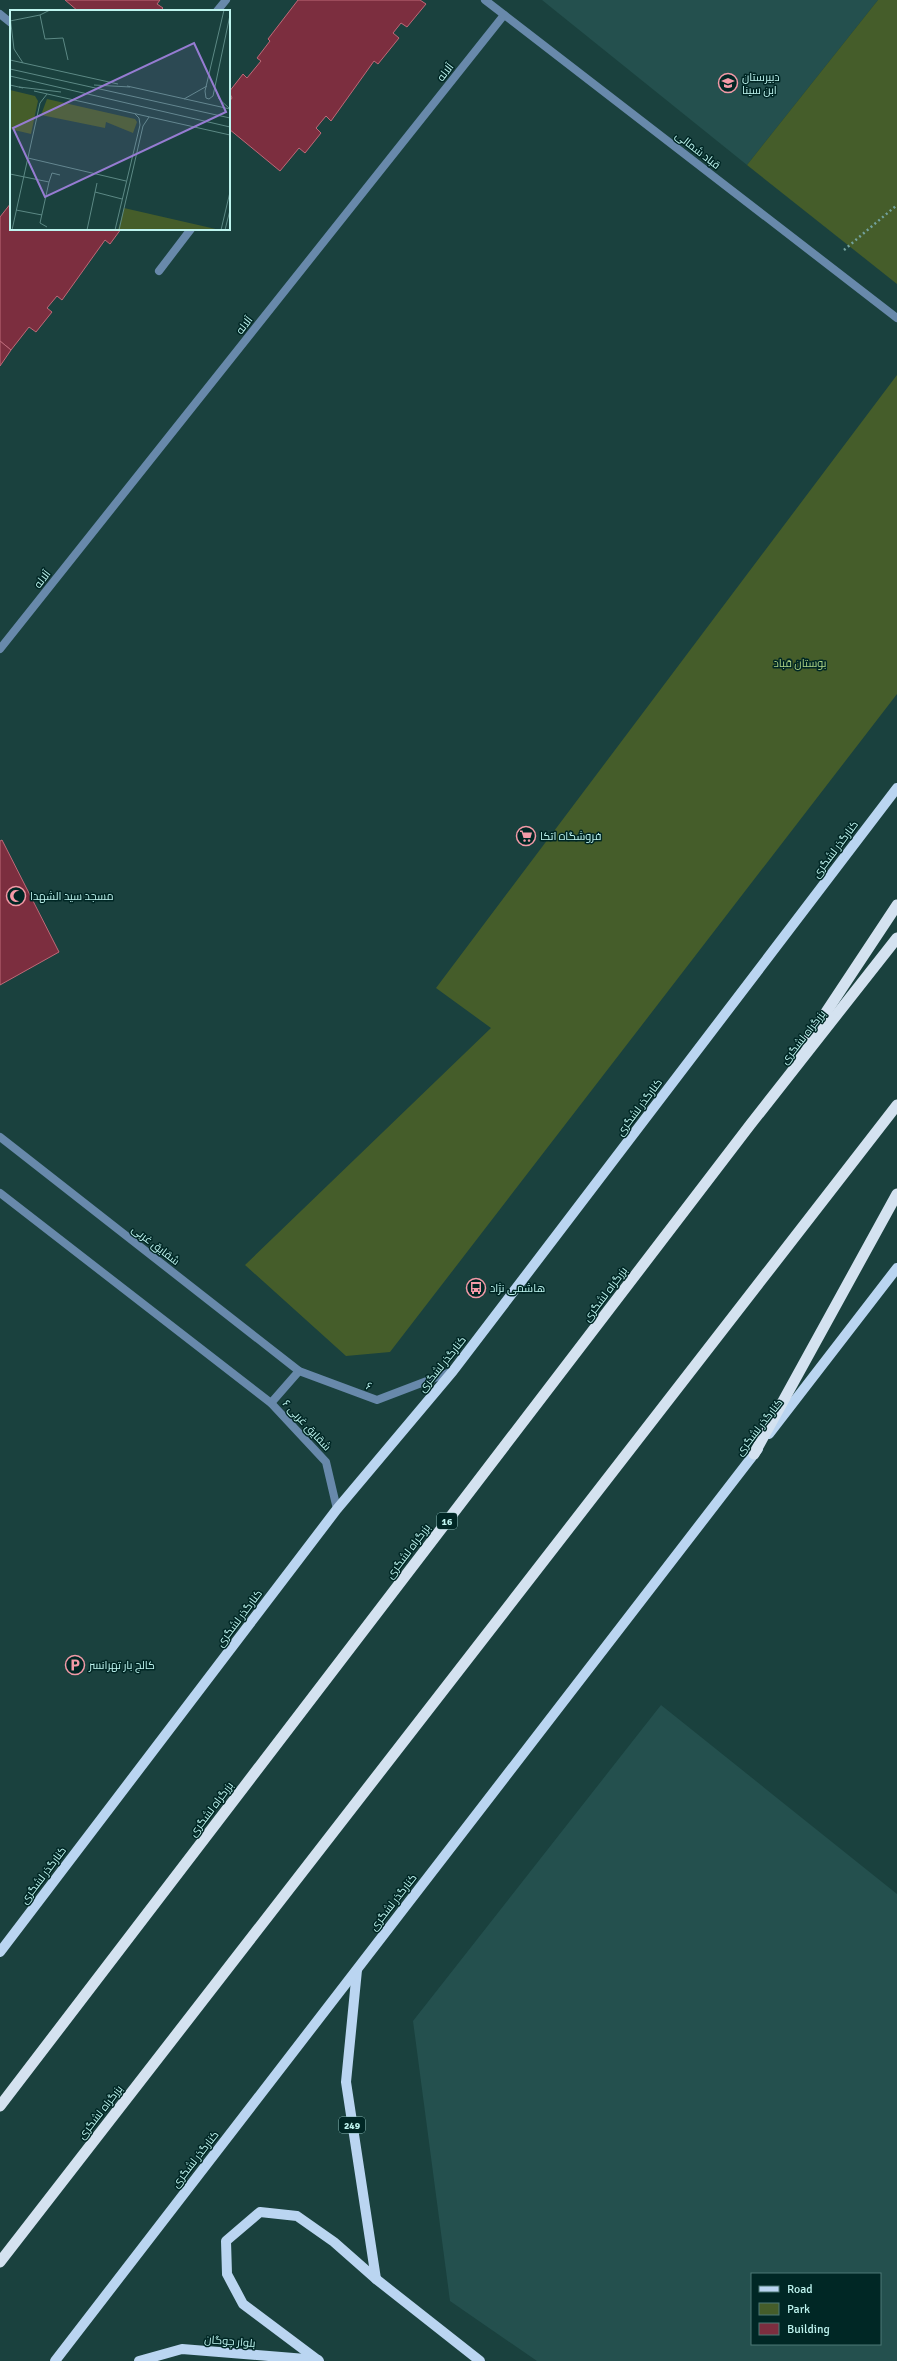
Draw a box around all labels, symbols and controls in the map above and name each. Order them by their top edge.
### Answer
inset map [10,10,230,230]
street label: آلاله [434,61,457,84]
place label: دبیرستان ابن سینا [742,71,780,97]
school or university icon: دبیرستان ابن سینا [717,72,739,94]
street label: قباد شمالی [673,129,723,172]
street label: آلاله [233,314,256,337]
street label: آلاله [31,568,54,591]
park label: بوستان قباد [773,657,827,670]
street label: کنارگذر لشگری [810,818,861,880]
supermarket icon: فروشگاه اتکا [515,825,537,847]
place label: فروشگاه اتکا [540,830,601,843]
mosque icon: مسجد سید الشهدا [5,885,27,907]
place label: مسجد سید الشهدا [30,890,114,903]
street label: بزرگراه لشگری [778,1008,829,1067]
street label: کنارگذر لشگری [614,1076,665,1138]
street label: شقایق غربی [129,1223,182,1268]
street label: بزرگراه لشگری [581,1264,630,1324]
bus stop icon: هاشمی نژاد [465,1277,487,1299]
place label: هاشمی نژاد [490,1282,545,1295]
street label: کنارگذر لشگری [416,1334,469,1395]
street label: ۶ [364,1379,374,1393]
street label: کنارگذر لشگری [733,1396,786,1458]
street label: ۶ شقایق غربی [280,1397,333,1453]
road number: 16 [437,1513,457,1529]
street label: بزرگراه لشگری [384,1521,433,1581]
street label: کنارگذر لشگری [214,1587,265,1649]
parking icon: کالج بار تهرانسر [64,1654,86,1676]
place label: کالج بار تهرانسر [88,1659,155,1673]
street label: بزرگراه لشگری [187,1779,236,1839]
street label: کنارگذر لشگری [18,1844,69,1906]
street label: کنارگذر لشگری [367,1871,420,1933]
street label: بزرگراه لشگری [75,2083,126,2142]
road number: 249 [339,2117,365,2133]
street label: کنارگذر لشگری [169,2128,222,2190]
legend [751,2273,881,2345]
text: Road [787,2282,813,2297]
text: Park [787,2302,810,2317]
text: Building [787,2322,830,2337]
street label: بلوار چوگان [204,2333,256,2350]

